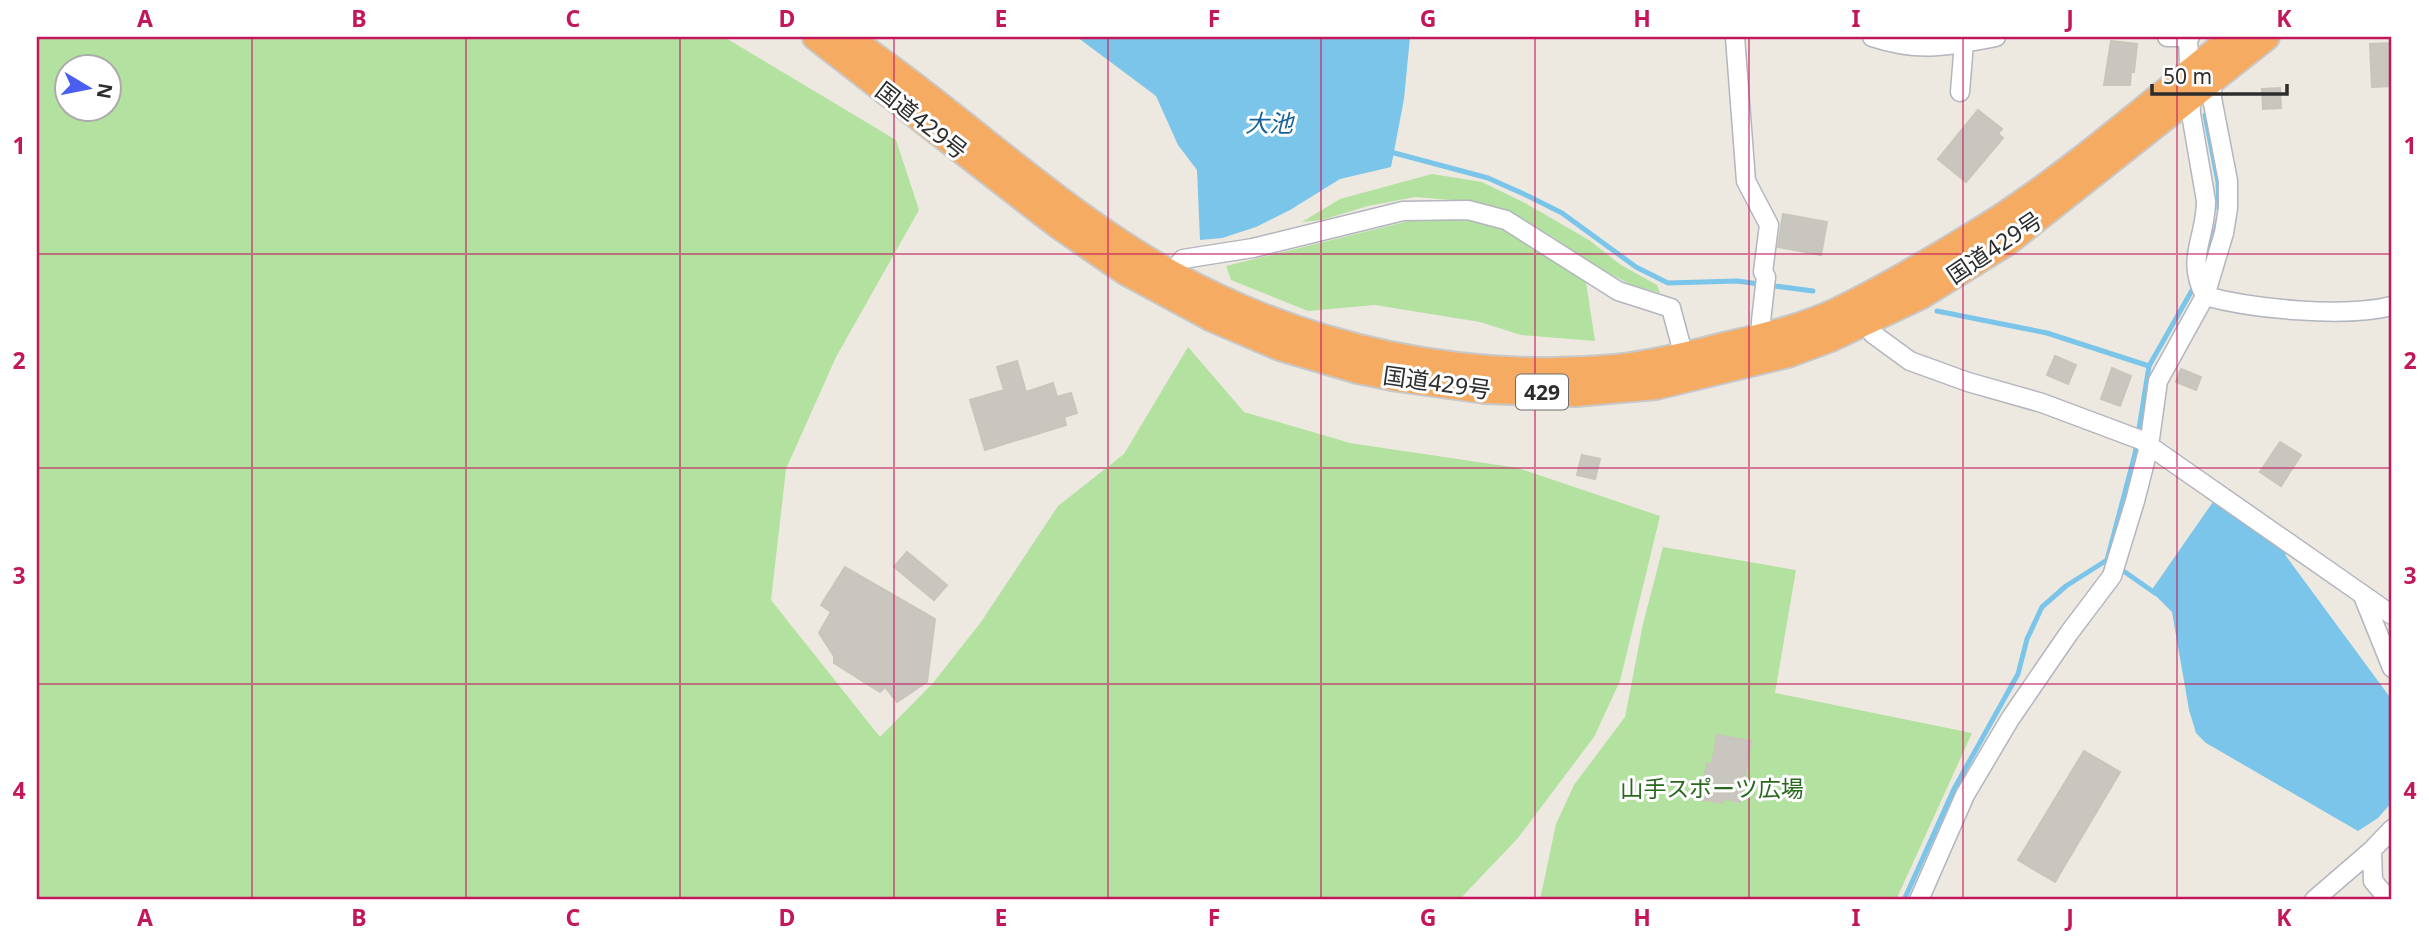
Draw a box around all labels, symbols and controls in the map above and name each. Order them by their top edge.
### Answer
text: A [137,2,153,34]
text: B [351,2,367,34]
text: C [566,2,581,34]
text: D [779,2,795,34]
text: E [995,2,1007,34]
text: F [1208,2,1220,34]
text: G [1420,2,1436,34]
text: H [1633,2,1651,34]
text: I [1852,2,1861,34]
text: J [2064,2,2074,34]
text: K [2276,2,2292,34]
north arrow [52,52,122,122]
scale bar [2152,52,2287,96]
text: 50 m [2163,62,2212,90]
street label: 国道429号 [869,74,975,166]
text: N [91,81,119,101]
water label: 大池 [1245,106,1295,139]
text: 1 [12,129,26,161]
text: 1 [2403,129,2417,161]
street label: 国道429号 [1940,203,2048,291]
text: 2 [12,344,26,376]
text: 2 [2403,344,2417,376]
street label: 国道429号 [1381,359,1493,405]
road number: 429 [1516,374,1568,410]
text: 3 [12,559,26,591]
text: 3 [2403,559,2417,591]
park label: 山手スポーツ広場 [1620,772,1804,804]
text: 4 [12,774,26,806]
text: 4 [2403,774,2417,806]
text: A [137,901,153,933]
text: B [351,901,367,933]
text: C [566,901,581,933]
text: D [779,901,795,933]
text: E [995,901,1007,933]
text: F [1208,901,1220,933]
text: G [1420,901,1436,933]
text: H [1633,901,1651,933]
text: I [1852,901,1861,933]
text: J [2064,901,2074,933]
text: K [2276,901,2292,933]

